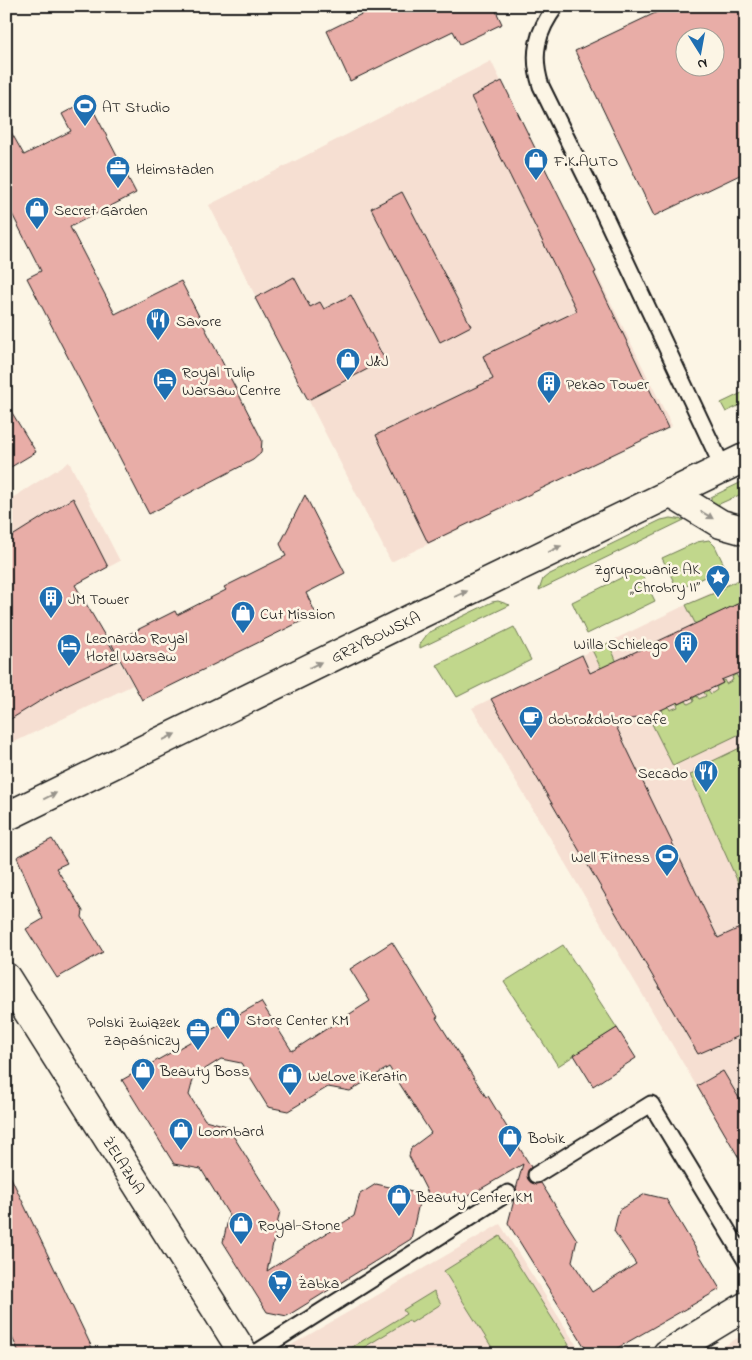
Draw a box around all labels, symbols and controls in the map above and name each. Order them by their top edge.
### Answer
north arrow [674,28,724,78]
text: N [696,52,709,74]
sports icon: AT Studio [72,93,98,127]
place label: AT Studio [102,96,170,120]
shop icon: F.K.AUTO [523,147,549,181]
place label: F.K.AUTO [553,150,618,174]
office icon: Heimstaden [105,155,131,189]
place label: Heimstaden [136,158,214,182]
shop icon: Secret Garden [24,196,50,230]
place label: Secret Garden [54,199,148,223]
restaurant icon: Savore [145,307,171,341]
place label: Savore [176,310,222,334]
shop icon: J&J [335,347,361,381]
place label: J&J [366,350,389,374]
place label: Royal Tulip Warsaw Centre [182,361,281,403]
hotel icon: Royal Tulip Warsaw Centre [152,367,178,401]
building icon: Pekao Tower [536,370,562,404]
place label: Pekao Tower [566,373,649,397]
one-way arrow [700,511,713,520]
one-way arrow [548,545,562,553]
place label: Zgrupowanie AK „Chrobry II” [594,558,700,600]
place icon: Zgrupowanie AK „Chrobry II” [705,564,731,598]
building icon: JM Tower [38,585,64,619]
place label: JM Tower [68,588,129,612]
one-way arrow [454,590,468,598]
shop icon: Cut Mission [230,600,256,634]
place label: Cut Mission [260,603,335,627]
street label: GRZYBOWSKA [327,606,425,670]
place label: Leonardo Royal Hotel Warsaw [86,627,188,669]
building icon: Willa Schielego [673,630,699,664]
hotel icon: Leonardo Royal Hotel Warsaw [56,633,82,667]
place label: Willa Schielego [574,633,668,657]
one-way arrow [308,661,322,669]
cafe icon: dobro&dobro cafe [518,705,544,739]
place label: dobro&dobro cafe [548,708,668,732]
one-way arrow [162,733,176,741]
restaurant icon: Secado [693,759,719,793]
place label: Secado [638,762,688,786]
one-way arrow [43,792,57,800]
sports icon: Well Fitness [654,843,680,877]
place label: Well Fitness [571,846,650,870]
shop icon: Store Center KM [215,1006,241,1040]
place label: Store Center KM [246,1009,349,1033]
place label: Polski Związek Zapaśniczy [87,1011,181,1053]
office icon: Polski Związek Zapaśniczy [185,1017,211,1051]
shop icon: Beauty Boss [130,1057,156,1091]
place label: Beauty Boss [159,1060,249,1084]
shop icon: WeLove iKeratin [277,1062,303,1096]
place label: WeLove iKeratin [308,1065,407,1089]
shop icon: Loombard [168,1117,194,1151]
place label: Loombard [198,1120,264,1144]
shop icon: Bobik [497,1124,523,1158]
place label: Bobik [527,1127,566,1151]
street label: ŻELAZNA [95,1132,150,1200]
shop icon: Beauty Center KM [386,1183,412,1217]
place label: Beauty Center KM [415,1186,533,1210]
shop icon: Royal-Stone [228,1211,254,1245]
place label: Royal-Stone [258,1214,341,1238]
supermarket icon: Żabka [267,1269,293,1303]
place label: Żabka [298,1272,339,1296]

